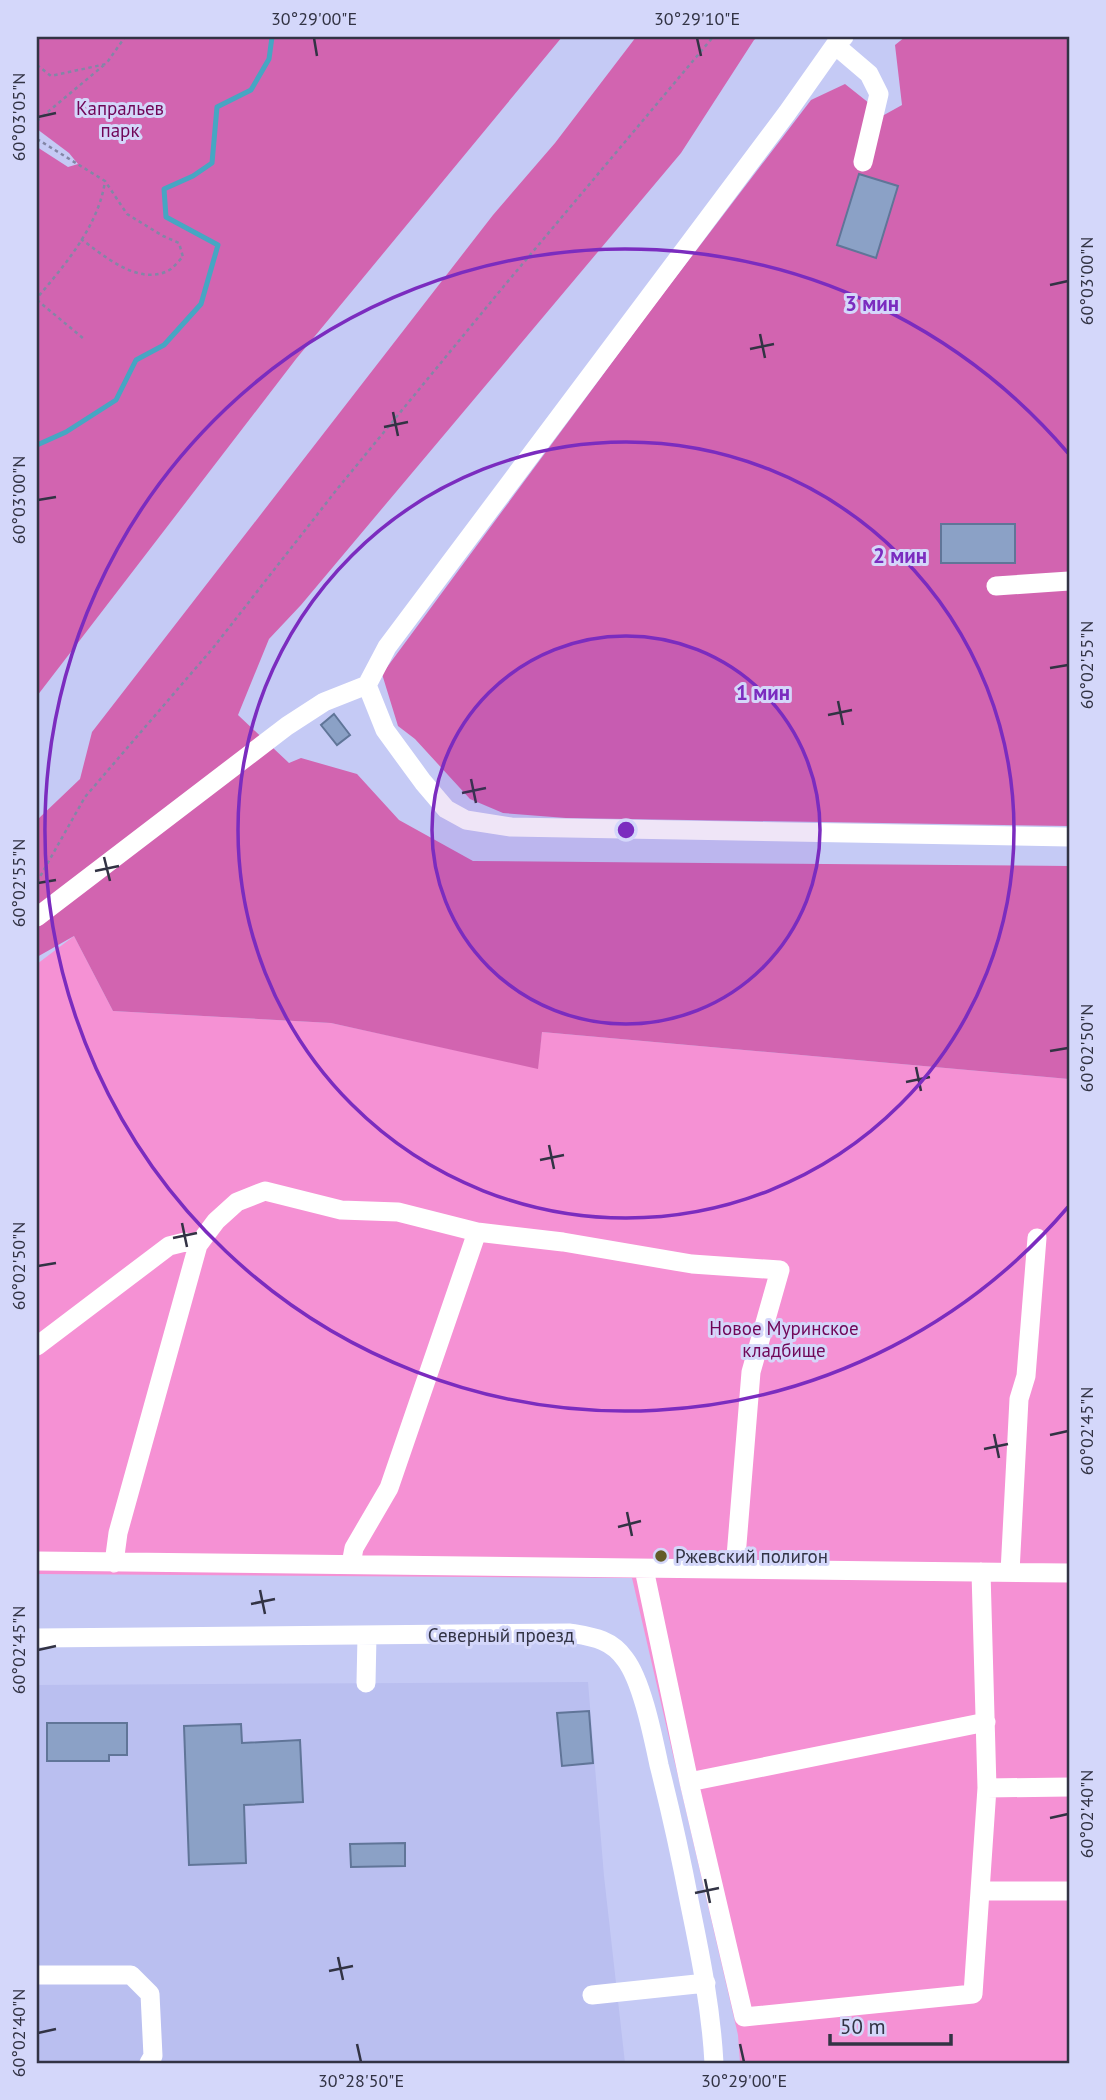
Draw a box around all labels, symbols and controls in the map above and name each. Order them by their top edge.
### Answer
text: 30°29'00"E [271,7,357,30]
text: 30°29'10"E [654,7,740,30]
text: 60°03'05"N [7,73,30,161]
park label: Капральев парк [76,96,164,142]
text: 60°03'00"N [1075,237,1098,325]
text: 3 мин [845,290,899,317]
text: 60°03'00"N [7,456,30,544]
text: 2 мин [873,542,927,569]
text: 60°02'55"N [1075,621,1098,709]
text: 1 мин [736,679,790,706]
centre of rings [614,818,638,842]
text: 60°02'55"N [7,839,30,927]
text: 60°02'50"N [1075,1004,1098,1092]
text: 60°02'50"N [7,1222,30,1310]
park label: Новое Муринское кладбище [709,1316,859,1362]
text: 60°02'45"N [1075,1387,1098,1475]
place label: Ржевский полигон [675,1544,828,1568]
marker: Ржевский полигон [653,1548,669,1564]
text: 60°02'45"N [7,1606,30,1694]
street label: Северный проезд [428,1623,574,1647]
text: 60°02'40"N [1075,1770,1098,1858]
text: 60°02'40"N [7,1989,30,2077]
scale bar [830,2002,950,2046]
text: 50 m [840,2013,886,2040]
text: 30°28'50"E [318,2069,404,2092]
text: 30°29'00"E [701,2069,787,2092]

